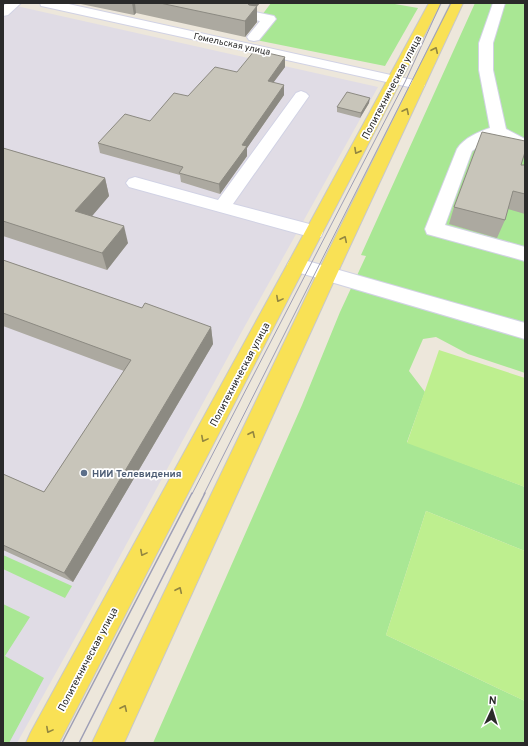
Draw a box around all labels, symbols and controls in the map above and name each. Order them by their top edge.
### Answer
street label: Гомельская улица [193,31,272,58]
street label: Политехническая улица [359,34,425,142]
one-way arrow [430,46,438,54]
one-way arrow [401,107,409,115]
one-way arrow [354,147,362,154]
one-way arrow [339,235,347,243]
one-way arrow [276,295,284,302]
street label: Политехническая улица [207,321,273,429]
one-way arrow [247,431,255,438]
one-way arrow [202,434,209,442]
marker: НИИ Телевидения [79,468,89,478]
place label: НИИ Телевидения [92,468,182,481]
one-way arrow [141,549,148,556]
one-way arrow [174,587,182,594]
street label: Политехническая улица [55,606,121,714]
north arrow [472,690,512,730]
text: N [488,694,497,708]
one-way arrow [119,704,127,712]
one-way arrow [46,725,54,733]

